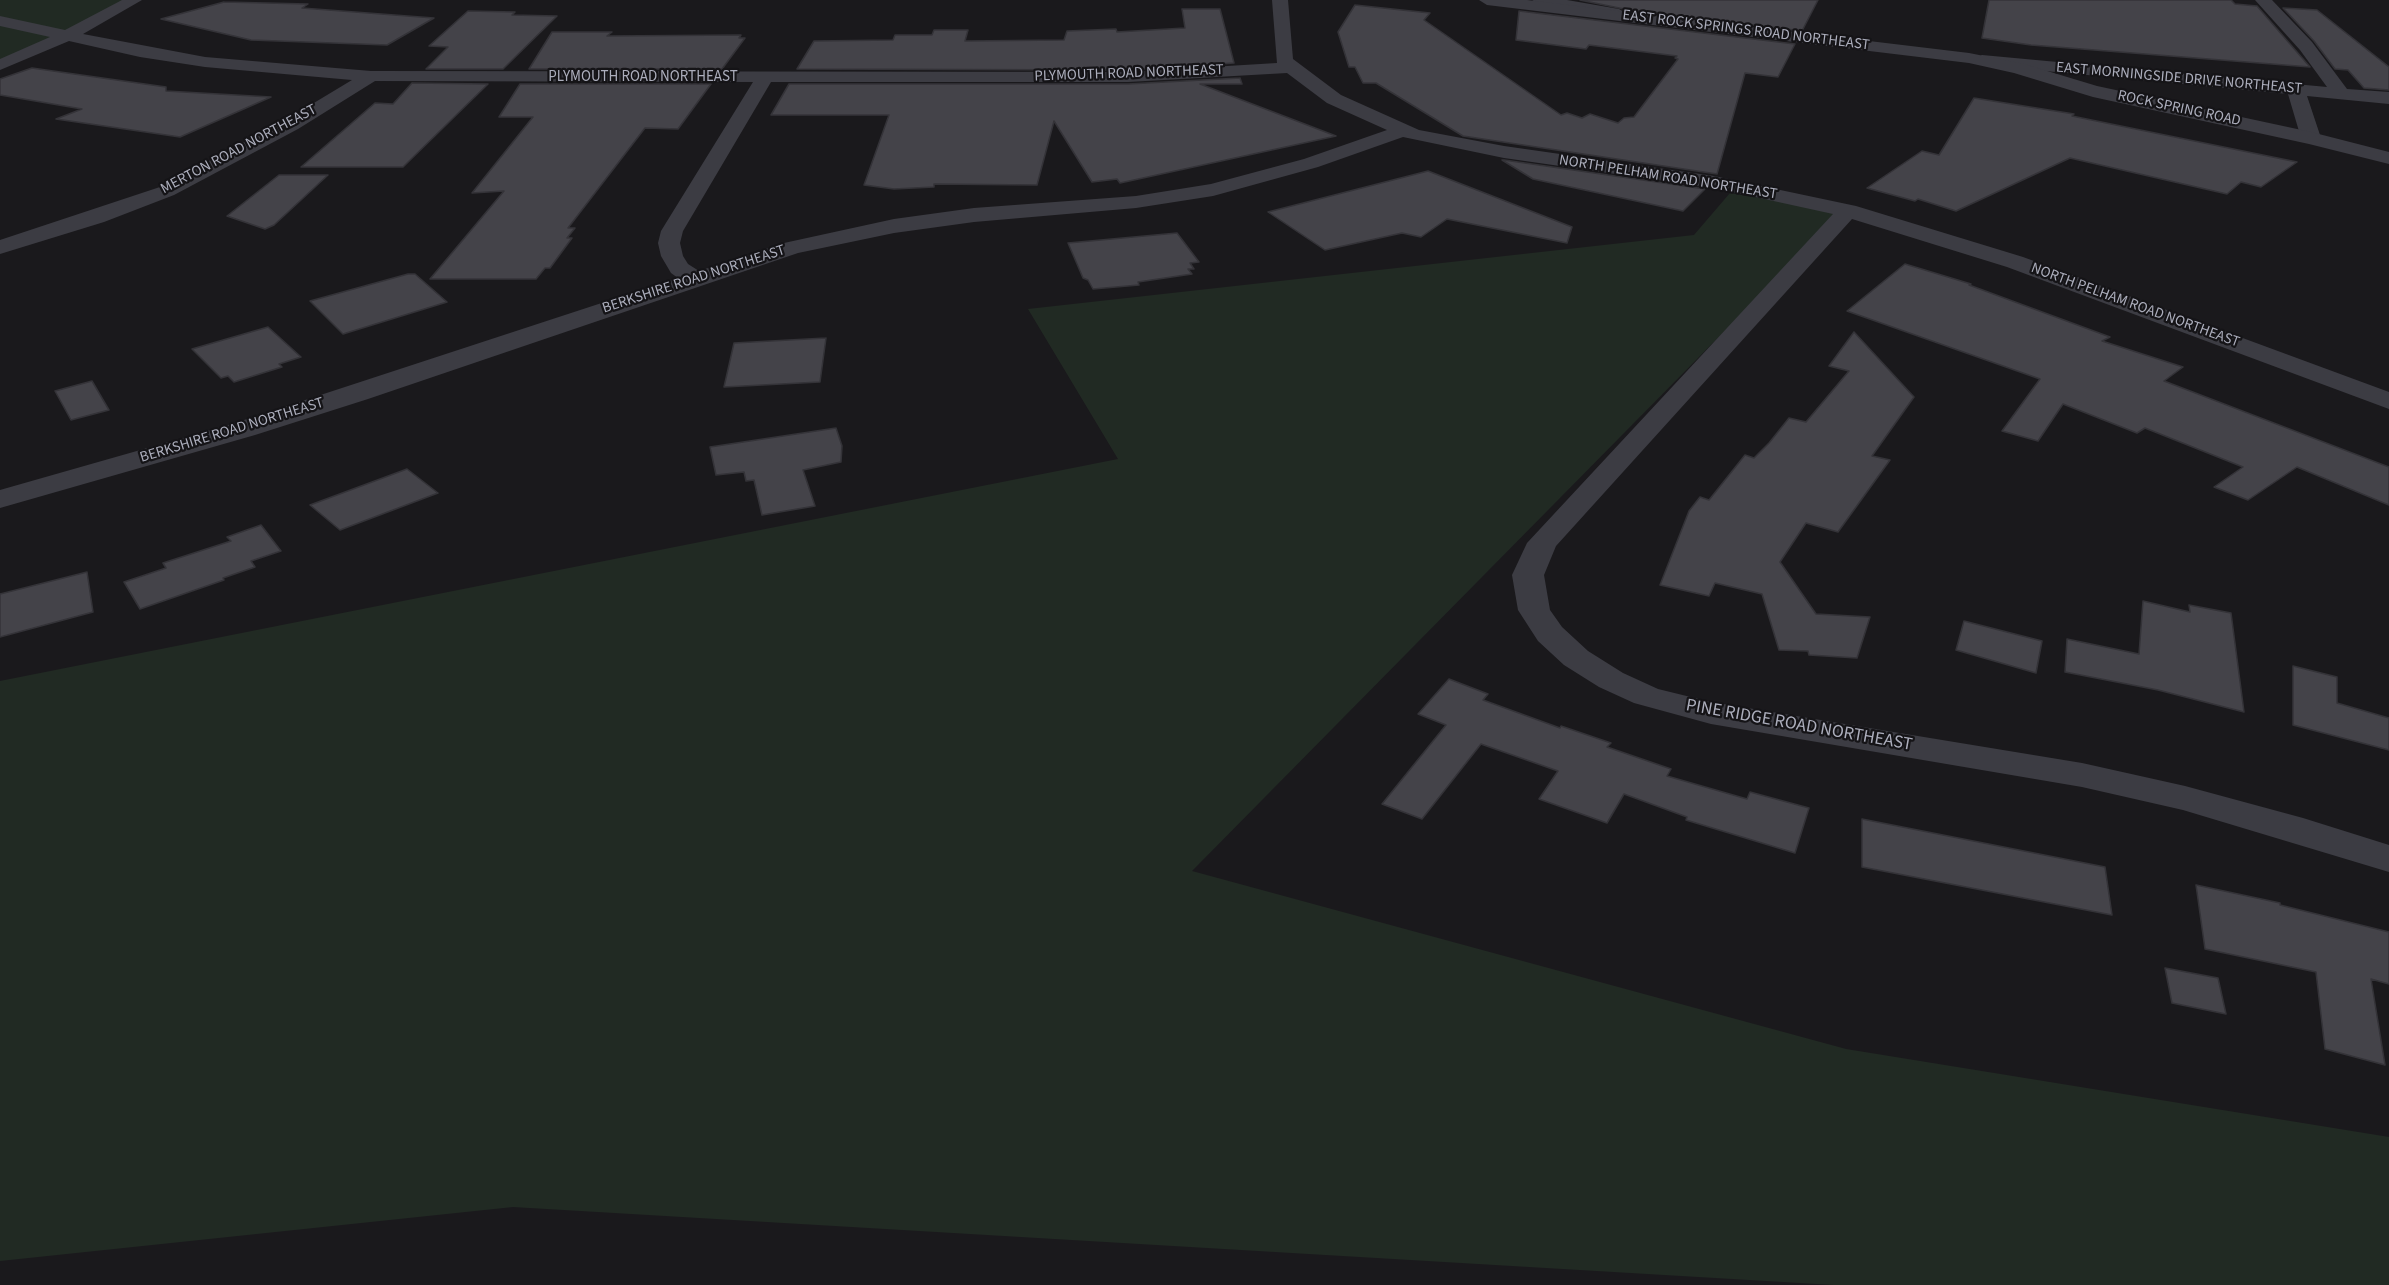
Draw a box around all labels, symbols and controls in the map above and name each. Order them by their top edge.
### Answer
street label: EAST ROCK SPRINGS ROAD NORTHEAST [1621,7,1871,55]
street label: EAST MORNINGSIDE DRIVE NORTHEAST [2055,59,2303,99]
street label: PLYMOUTH ROAD NORTHEAST [1034,62,1224,86]
street label: PLYMOUTH ROAD NORTHEAST [548,69,738,87]
street label: ROCK SPRING ROAD [2116,87,2242,131]
street label: MERTON ROAD NORTHEAST [158,101,320,199]
street label: NORTH PELHAM ROAD NORTHEAST [1558,152,1778,204]
street label: BERKSHIRE ROAD NORTHEAST [600,242,788,318]
street label: NORTH PELHAM ROAD NORTHEAST [2028,260,2242,352]
street label: BERKSHIRE ROAD NORTHEAST [138,394,326,468]
street label: PINE RIDGE ROAD NORTHEAST [1684,695,1914,757]

